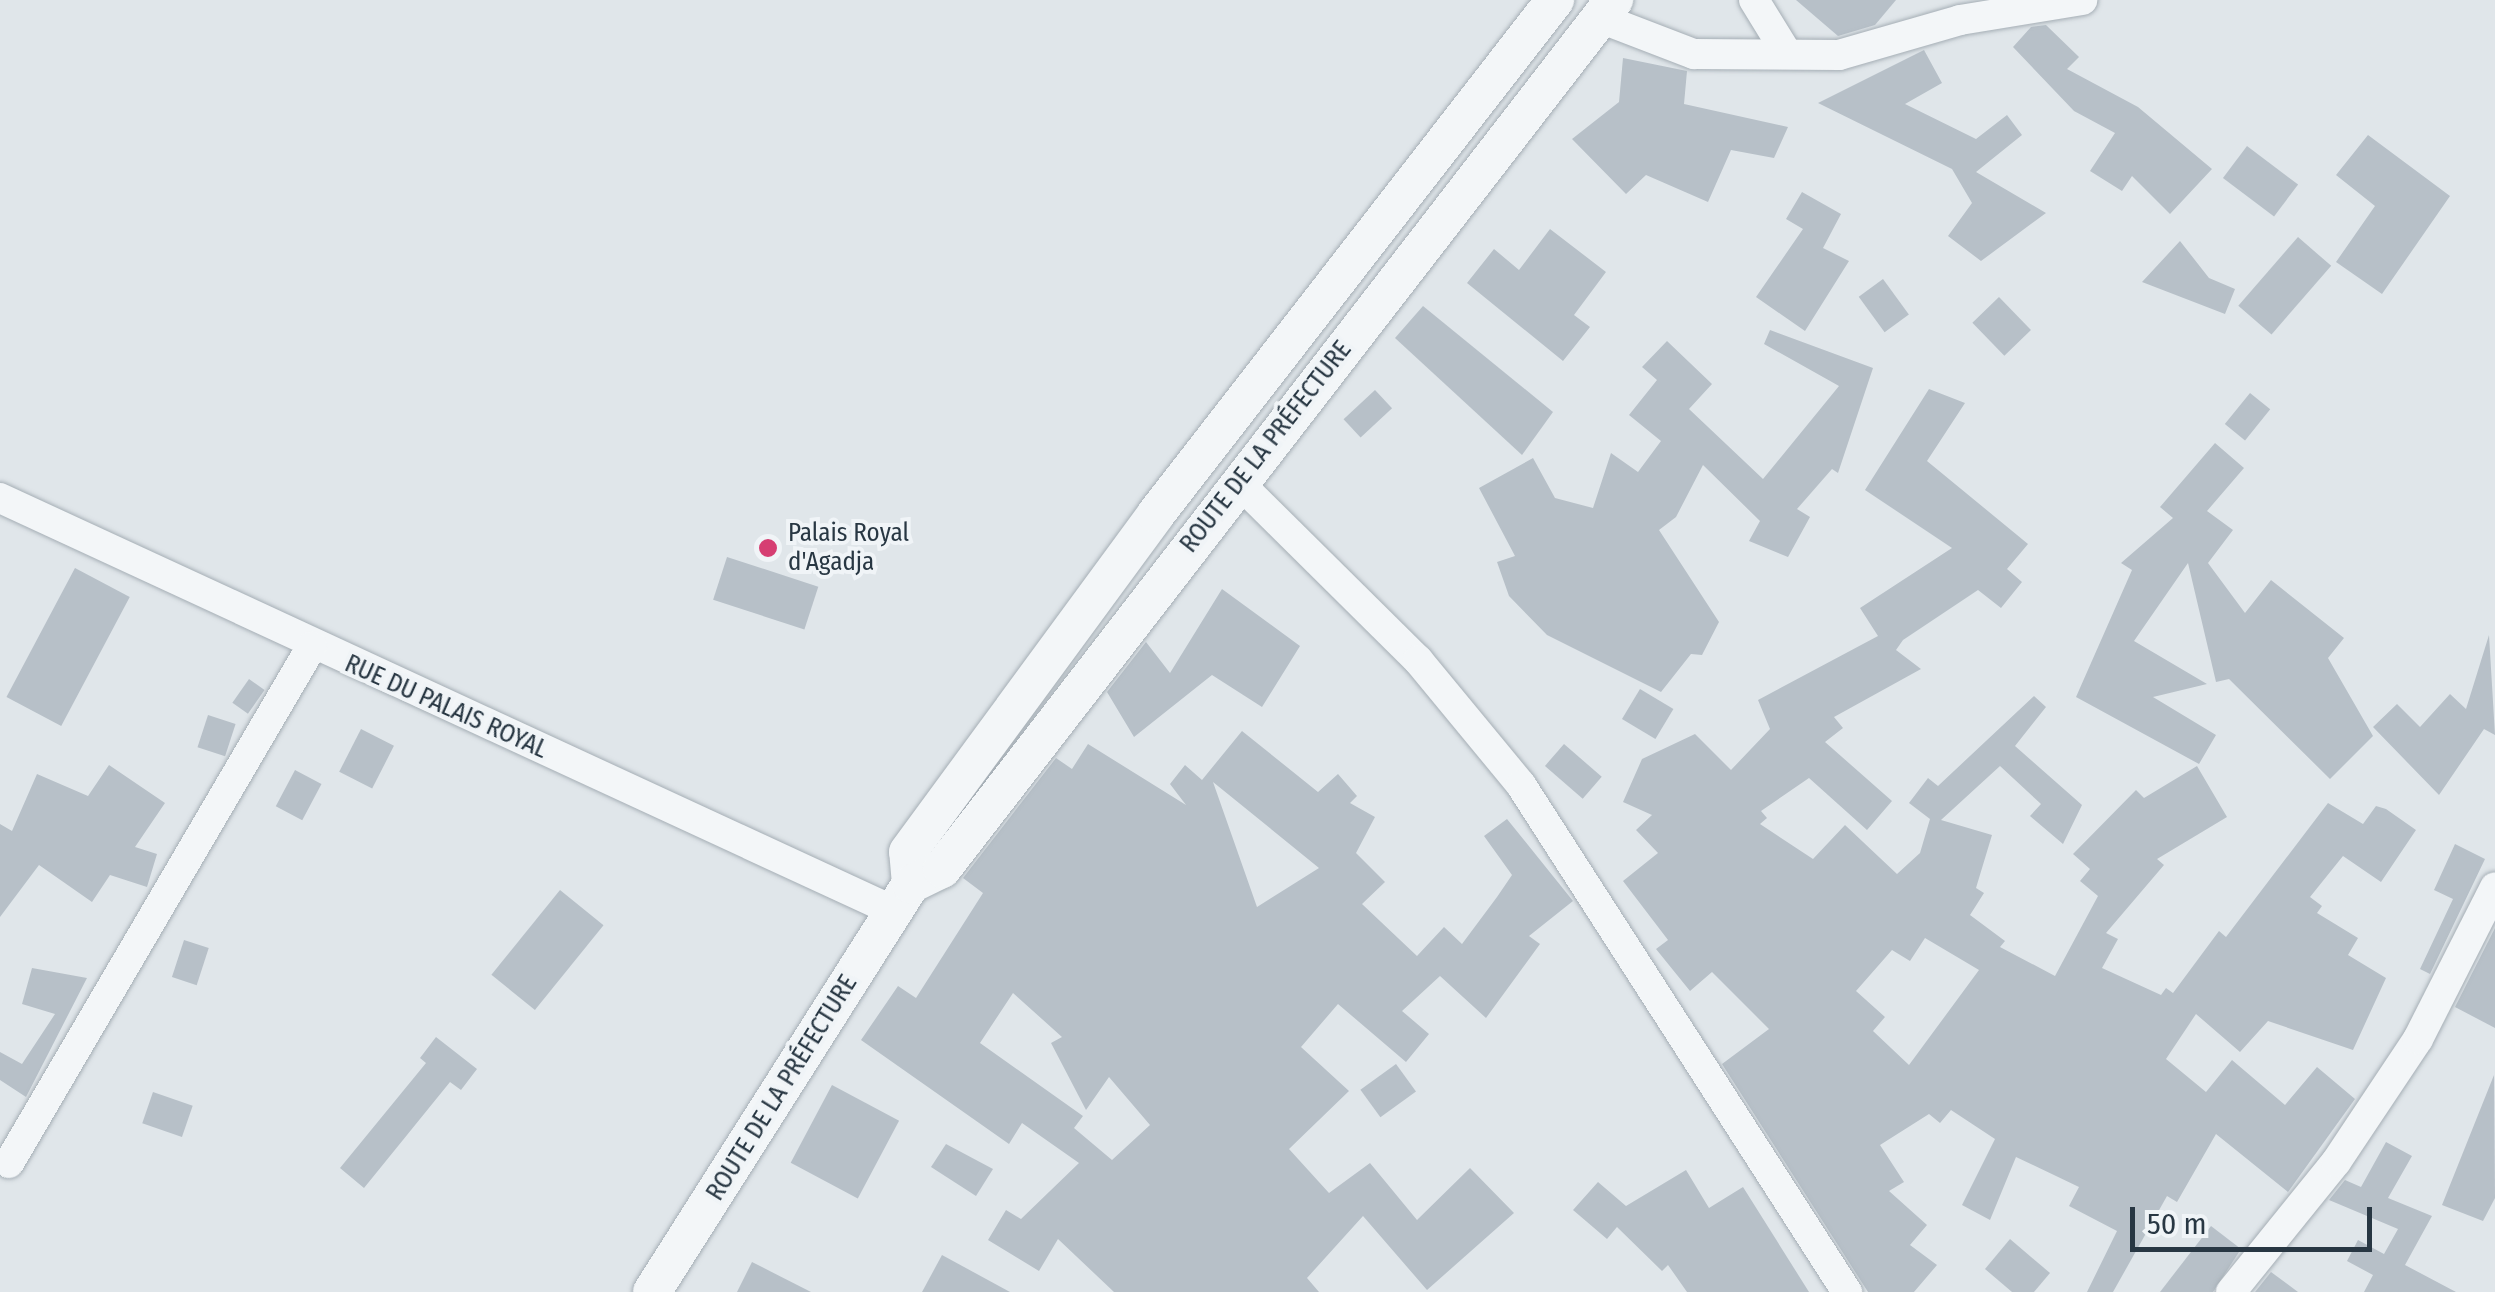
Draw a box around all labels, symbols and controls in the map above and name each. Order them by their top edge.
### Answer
street label: ROUTE DE LA PRÉFECTURE [1174,335,1358,559]
place label: Palais Royal d'Agadja [788,519,909,578]
marker: Palais Royal d'Agadja [757,537,779,559]
street label: RUE DU PALAIS ROYAL [340,649,552,765]
street label: ROUTE DE LA PRÉFECTURE [700,970,864,1206]
scale bar [2135,1187,2378,1249]
text: 50 m [2147,1206,2207,1242]

